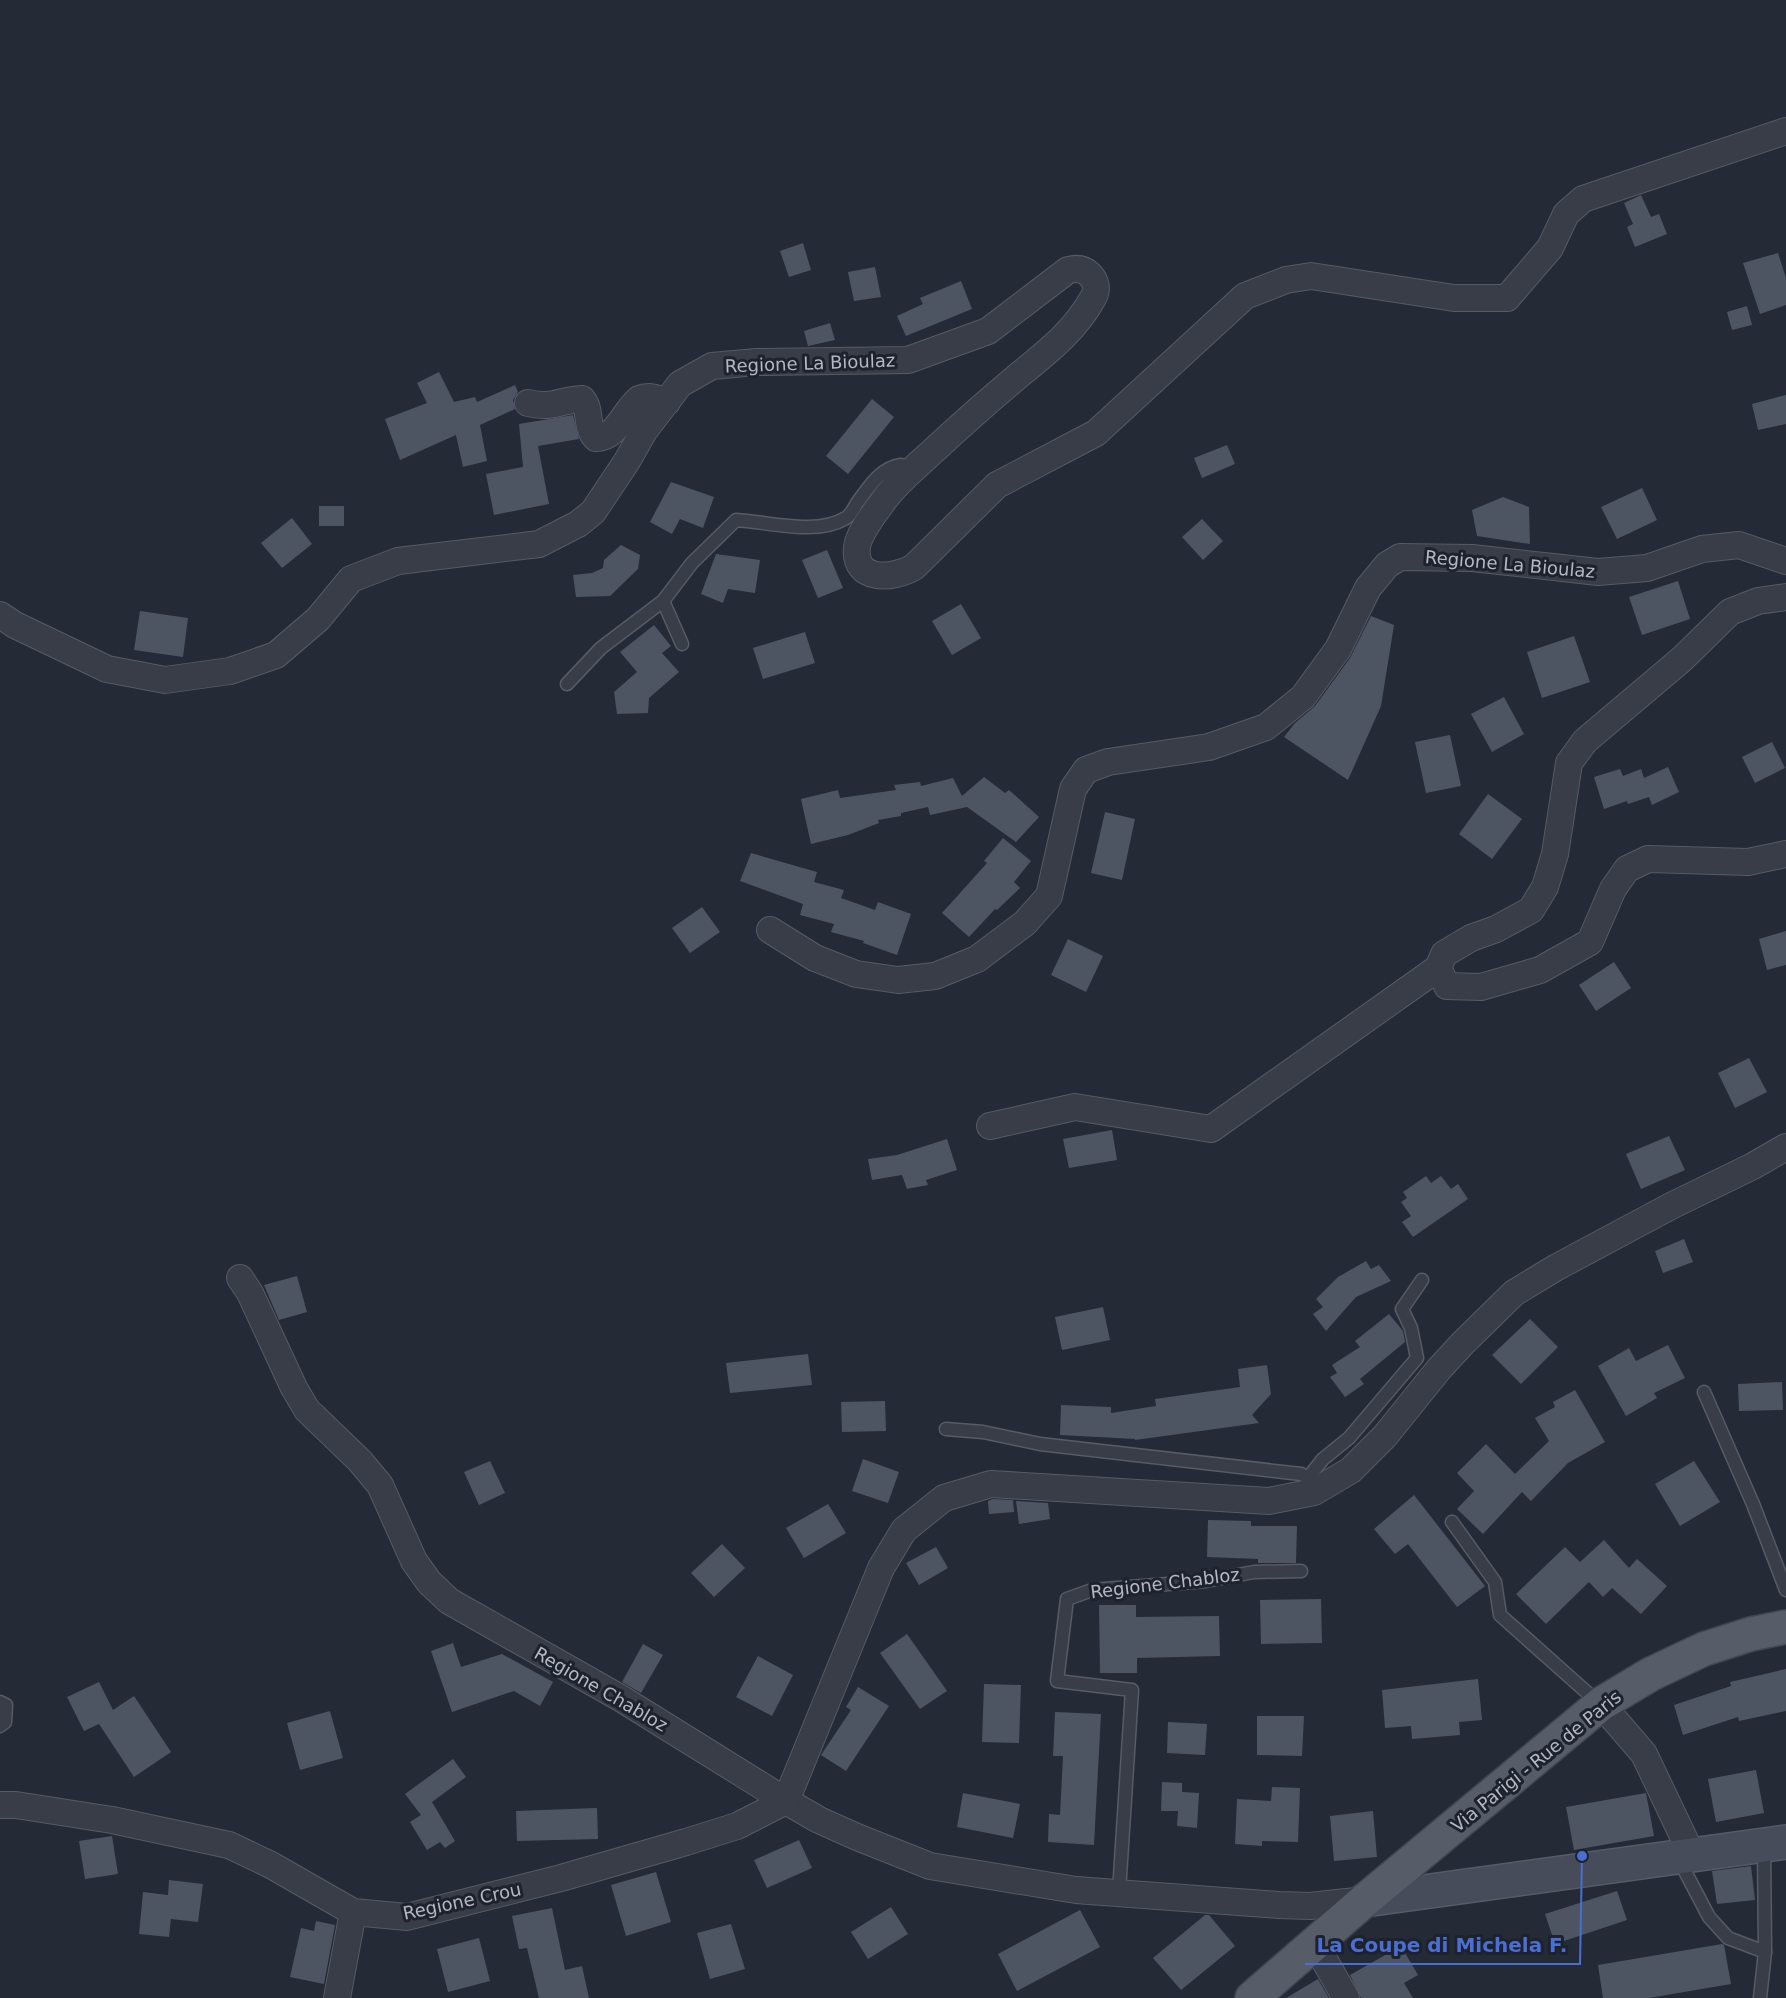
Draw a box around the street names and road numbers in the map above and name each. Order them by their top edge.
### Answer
street label: Regione La Bioulaz [724,350,896,376]
street label: Regione La Bioulaz [1424,546,1596,582]
street label: Regione Chabloz [1089,1563,1241,1603]
street label: Regione Chabloz [531,1642,671,1736]
street label: Via Parigi - Rue de Paris [1447,1686,1625,1836]
street label: Regione Crou [401,1878,523,1924]

